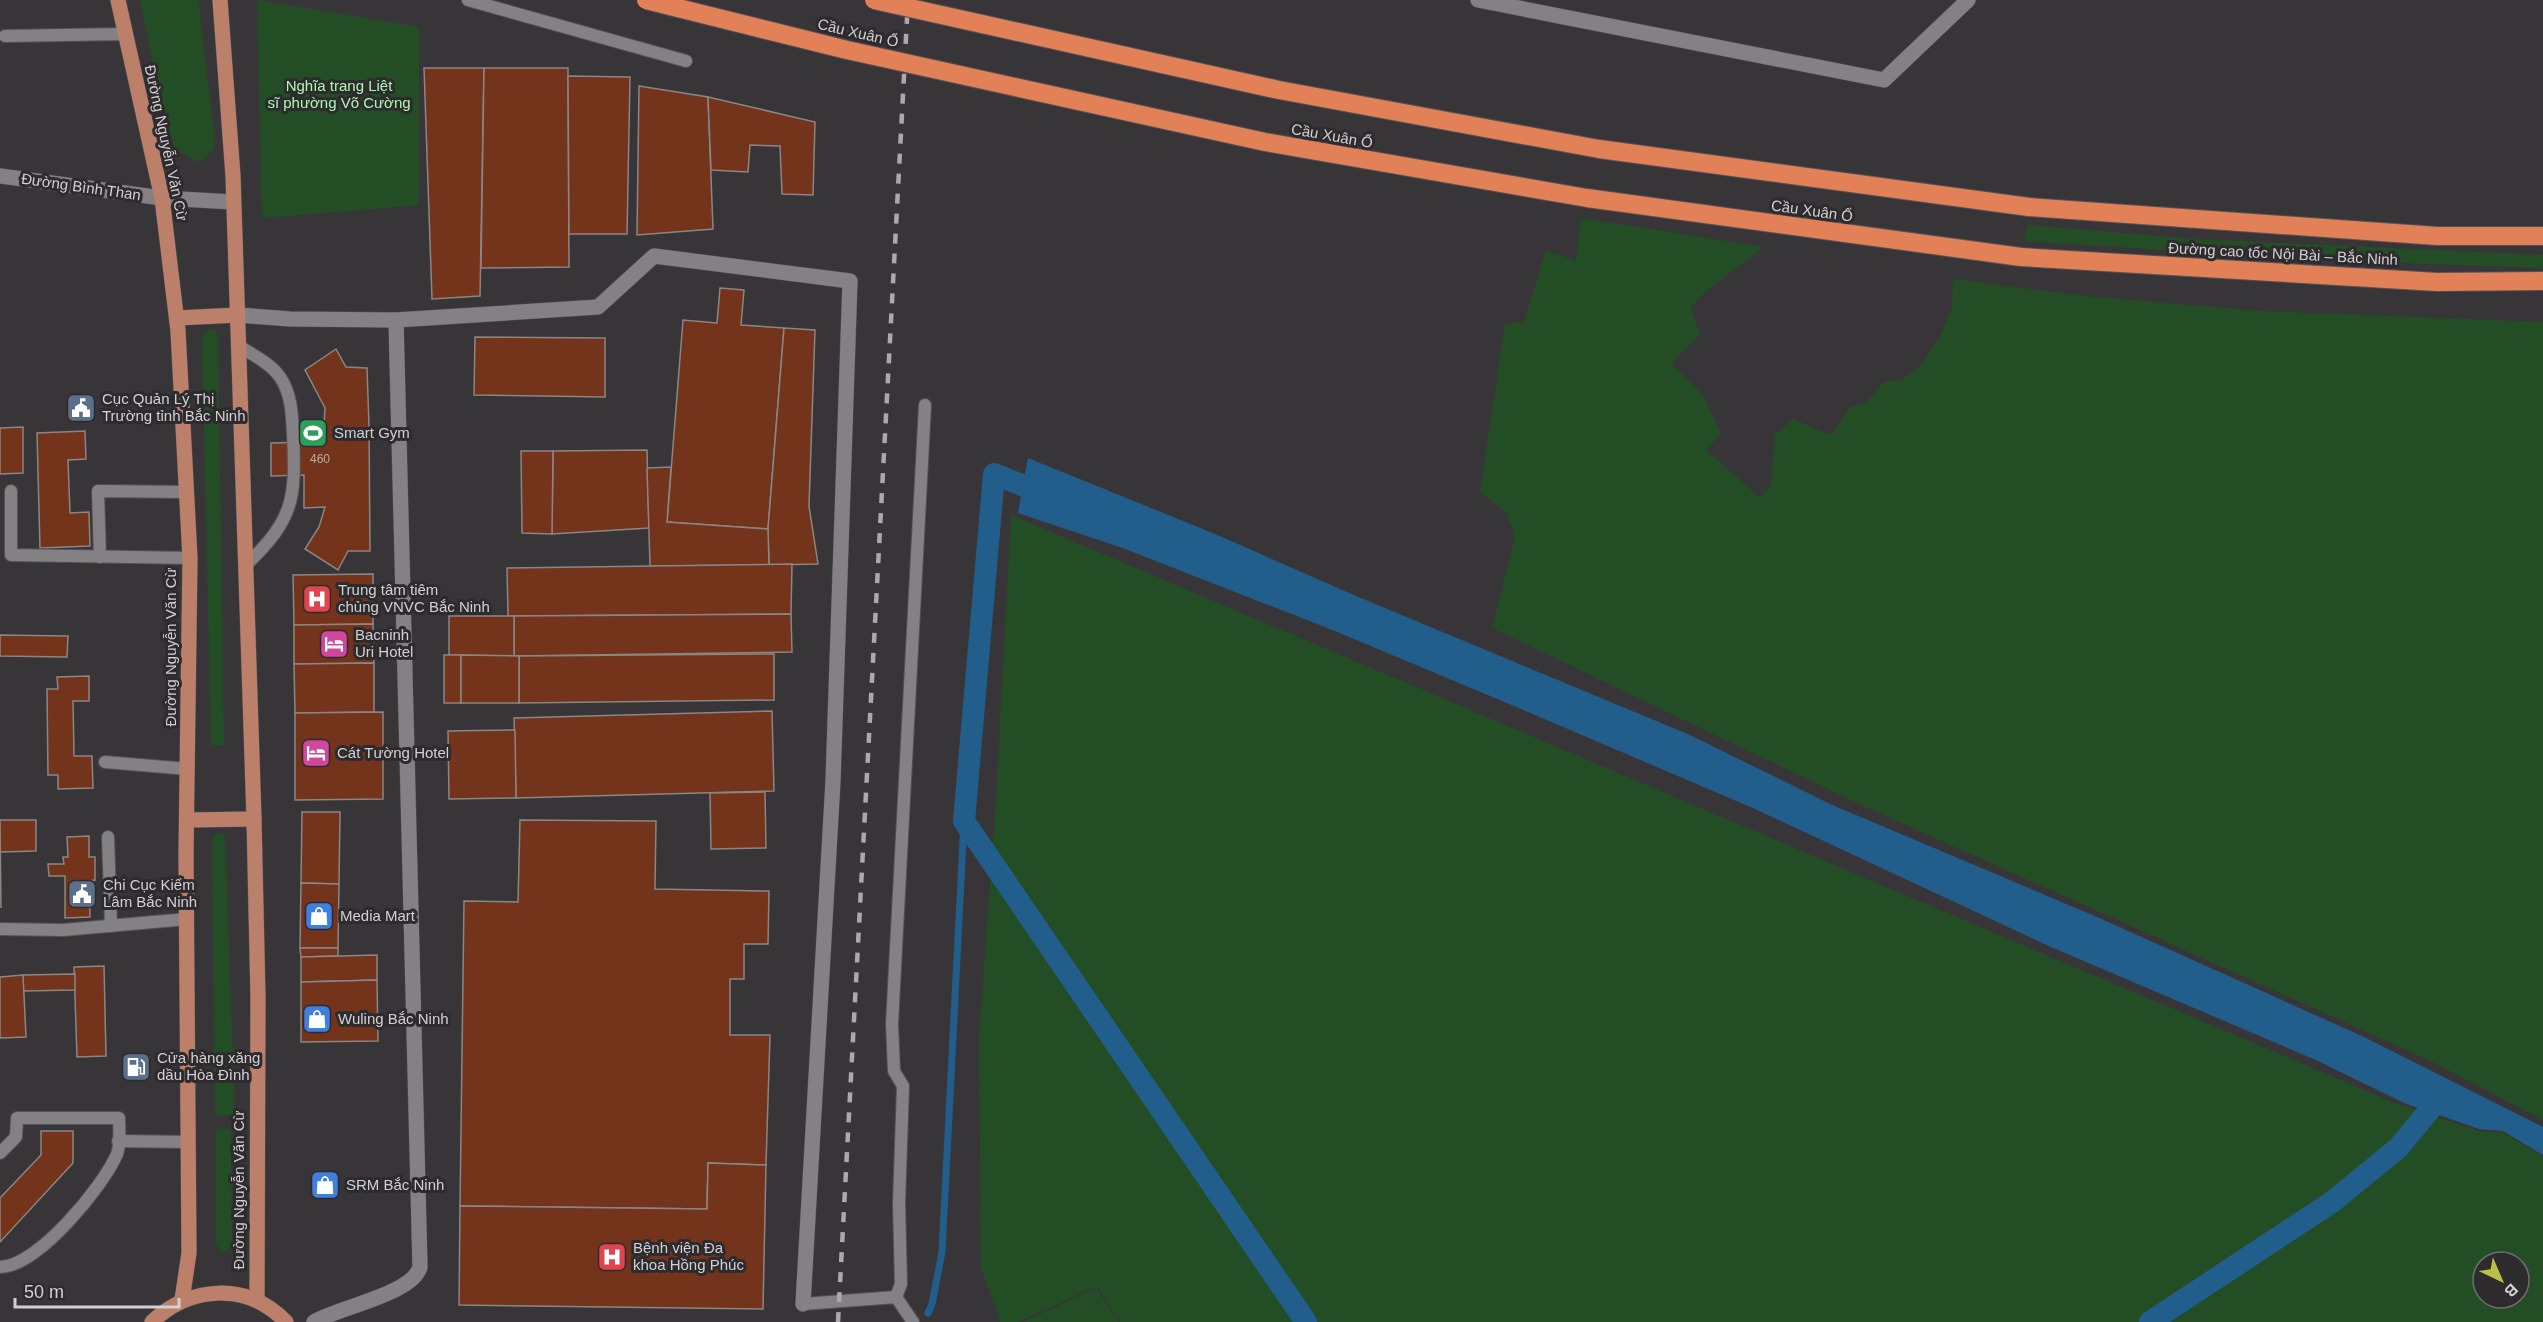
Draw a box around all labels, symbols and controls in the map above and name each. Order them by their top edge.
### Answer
street label: Cầu Xuân Ổ [816,15,900,50]
street label: Đường Nguyễn Văn Cừ [142,63,191,223]
park label: Nghĩa trang Liệt sĩ phường Võ Cường [267,77,411,111]
street label: Cầu Xuân Ổ [1290,120,1374,151]
street label: Đường Bình Than [20,170,142,203]
street label: Cầu Xuân Ổ [1770,196,1854,225]
street label: Đường cao tốc Nội Bài – Bắc Ninh [2168,239,2398,268]
place label: Cục Quản Lý Thị Trường tỉnh Bắc Ninh [102,390,246,424]
public building icon: Cục Quản Lý Thị Trường tỉnh Bắc Ninh [65,392,97,424]
sports icon: Smart Gym [297,417,329,449]
place label: Smart Gym [334,424,410,441]
house number: 460 [310,452,330,466]
street label: Đường Nguyễn Văn Cừ [162,567,179,727]
place label: Trung tâm tiêm chủng VNVC Bắc Ninh [338,581,490,615]
hospital icon: Trung tâm tiêm chủng VNVC Bắc Ninh [301,583,333,615]
place label: Bacninh Uri Hotel [355,626,413,660]
hotel icon: Bacninh Uri Hotel [318,628,350,660]
hotel icon: Cát Tường Hotel [300,737,332,769]
place label: Cát Tường Hotel [337,744,449,761]
place label: Chi Cục Kiểm Lâm Bắc Ninh [103,876,197,910]
public building icon: Chi Cục Kiểm Lâm Bắc Ninh [66,878,98,910]
shop icon: Media Mart [303,900,335,932]
place label: Media Mart [340,907,416,924]
shop icon: Wuling Bắc Ninh [301,1003,333,1035]
place label: Wuling Bắc Ninh [338,1010,449,1027]
place label: Cửa hàng xăng dầu Hòa Đình [157,1049,260,1083]
fuel station icon: Cửa hàng xăng dầu Hòa Đình [120,1051,152,1083]
street label: Đường Nguyễn Văn Cừ [230,1110,247,1270]
shop icon: SRM Bắc Ninh [309,1169,341,1201]
place label: SRM Bắc Ninh [346,1176,444,1193]
place label: Bệnh viện Đa khoa Hồng Phúc [633,1239,744,1273]
hospital icon: Bệnh viện Đa khoa Hồng Phúc [596,1241,628,1273]
north arrow [2471,1250,2531,1310]
scale bar [15,1271,178,1309]
text: B [2501,1280,2521,1301]
text: 50 m [24,1282,64,1302]

